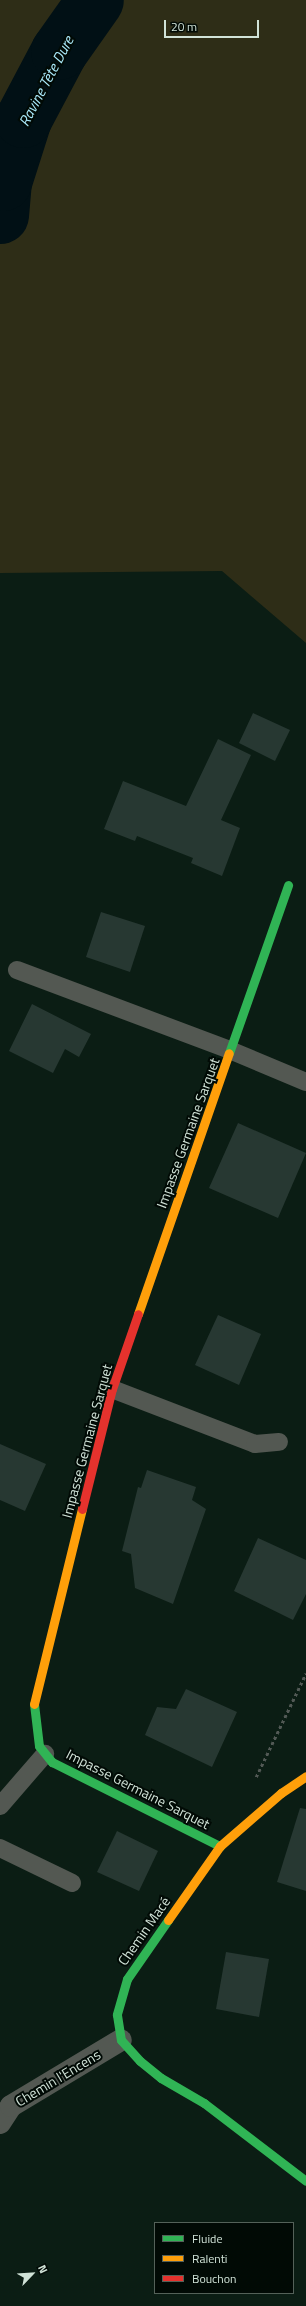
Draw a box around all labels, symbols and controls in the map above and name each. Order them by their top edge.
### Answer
scale bar [166,12,261,38]
text: 20 m [171,17,197,36]
water label: Ravine Tête Dure [15,33,77,129]
street label: Impasse Germaine Sarquet [153,1056,223,1210]
street label: Impasse Germaine Sarquet [58,1362,116,1520]
street label: Impasse Germaine Sarquet [63,1745,213,1833]
street label: Chemin Macé [114,1894,174,1968]
street label: Chemin l'Encens [12,2046,104,2110]
legend [154,2222,294,2294]
text: Fluide [192,2229,223,2248]
text: Ralenti [192,2249,227,2268]
north arrow [12,2254,52,2294]
text: N [34,2262,52,2276]
text: Bouchon [192,2269,237,2288]

